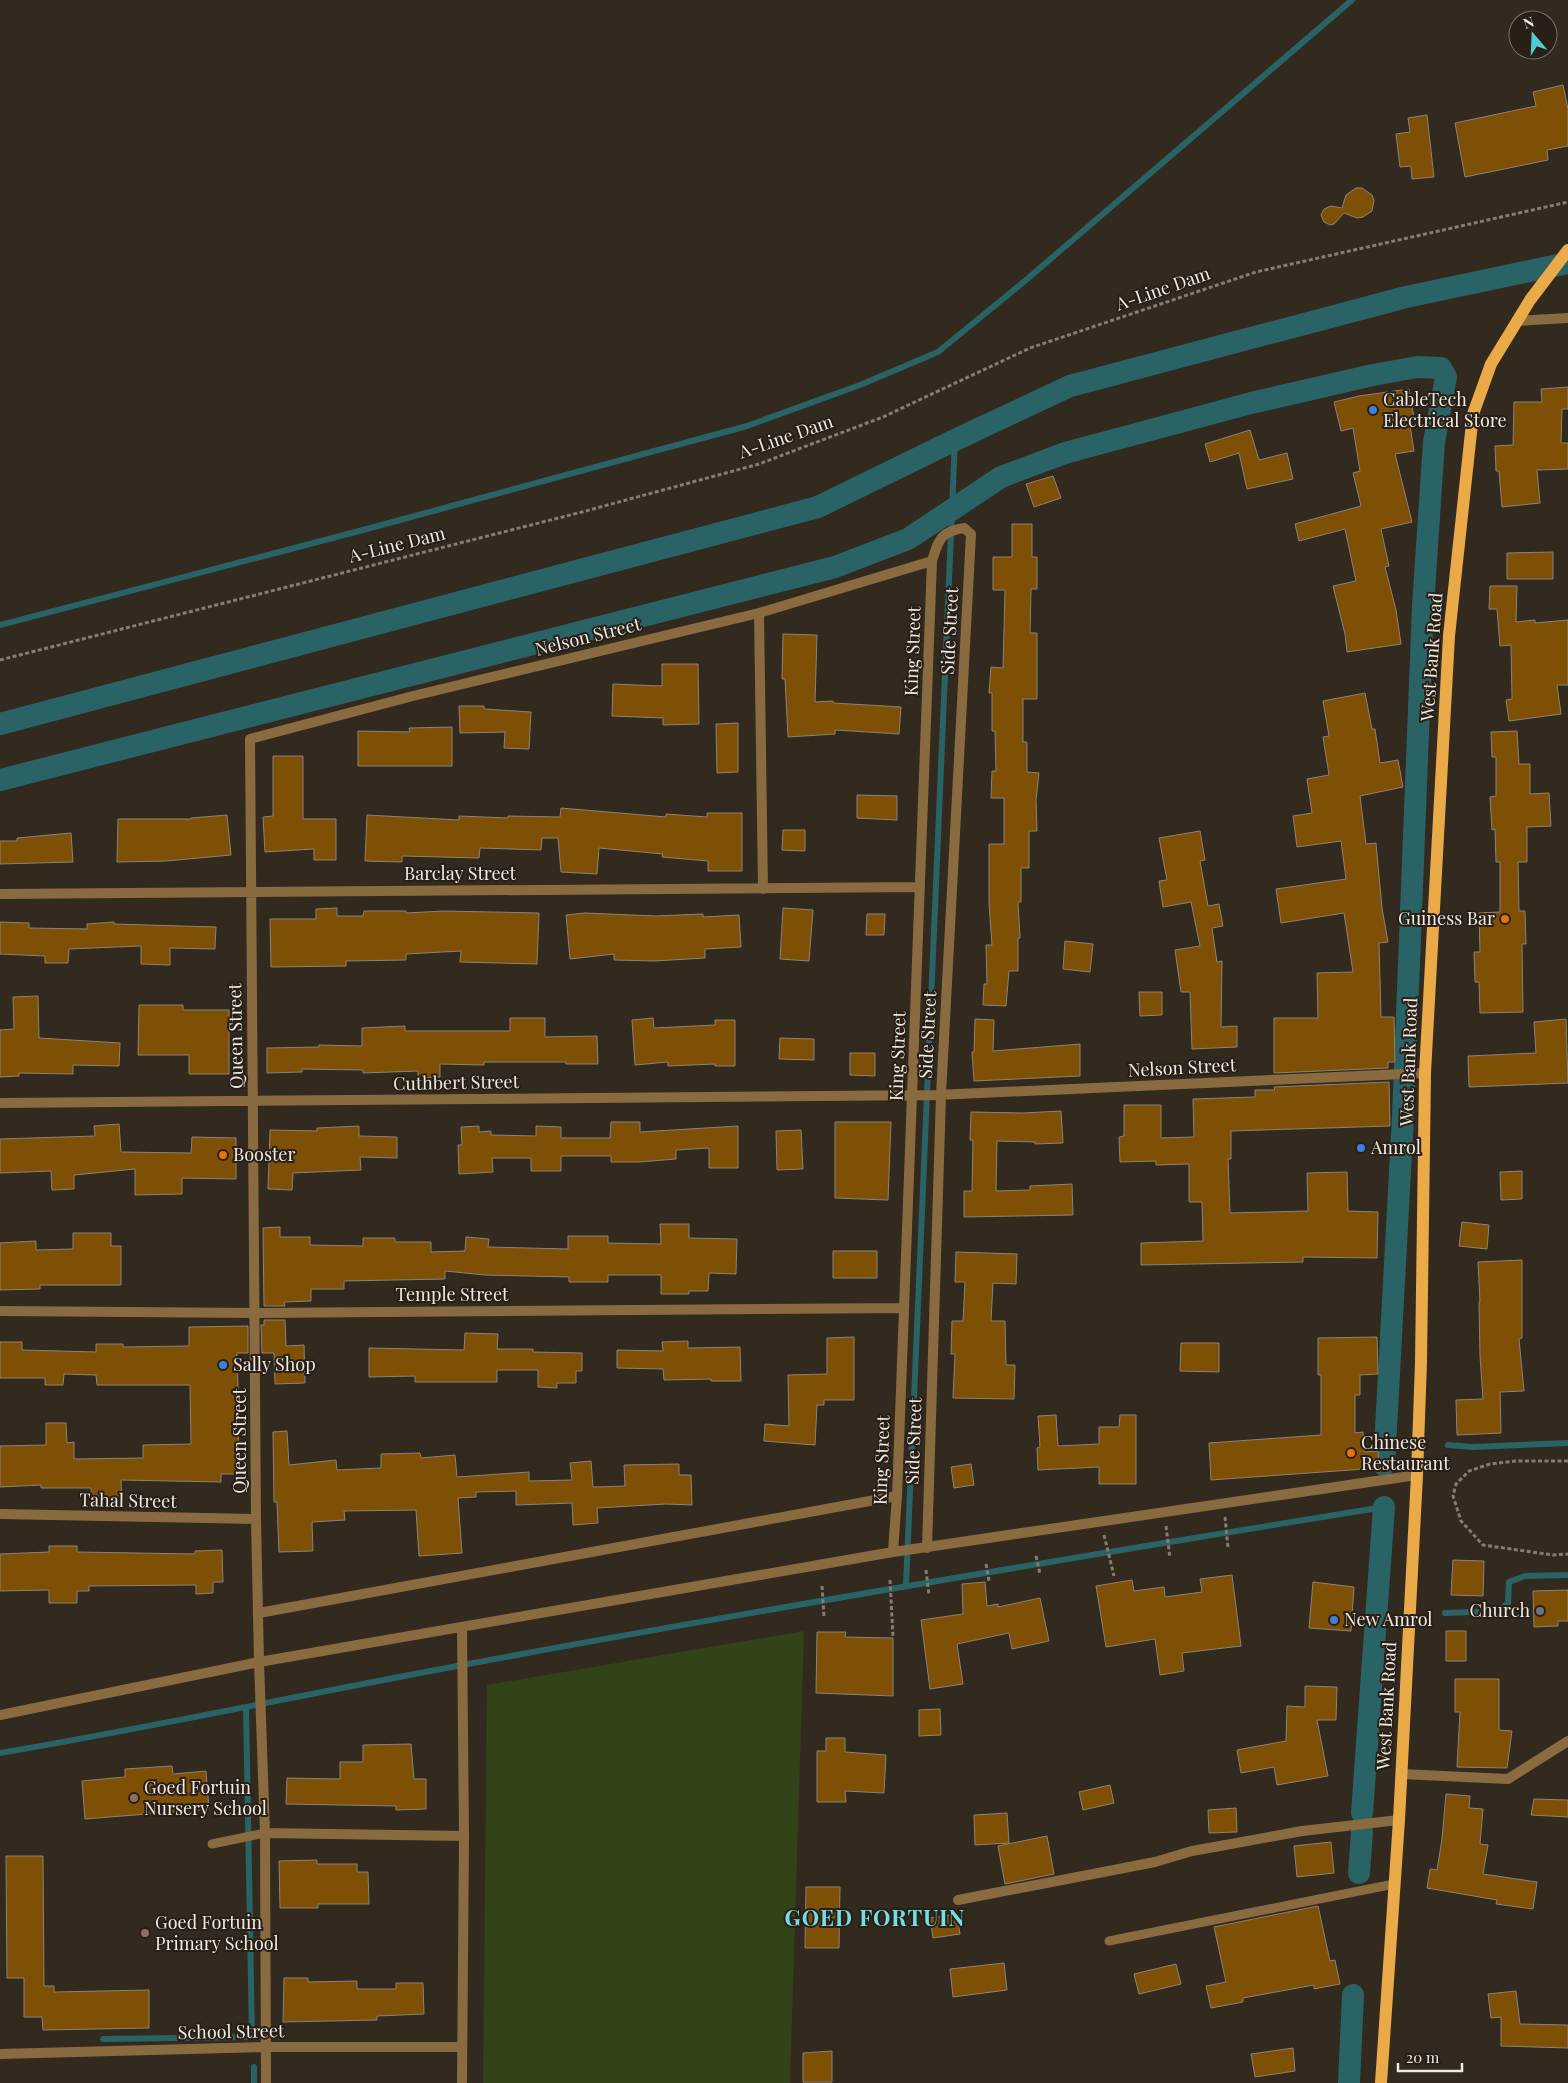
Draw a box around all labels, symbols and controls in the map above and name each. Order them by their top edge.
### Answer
north arrow [1508,10,1558,60]
text: N [1521,12,1536,33]
street label: A-Line Dam [1111,261,1213,316]
place label: CableTech Electrical Store [1383,387,1507,432]
marker: CableTech Electrical Store [1367,404,1379,416]
street label: A-Line Dam [734,409,836,464]
street label: A-Line Dam [345,520,447,568]
street label: Side Street [935,586,963,675]
street label: West Bank Road [1414,591,1448,723]
street label: King Street [898,605,926,696]
street label: Nelson Street [532,611,644,661]
street label: Barclay Street [404,861,517,885]
place label: Guiness Bar [1398,906,1495,930]
marker: Guiness Bar [1499,913,1511,925]
street label: Queen Street [222,982,248,1089]
street label: Side Street [913,990,941,1079]
street label: West Bank Road [1394,997,1422,1128]
street label: King Street [883,1010,911,1101]
street label: Nelson Street [1127,1052,1237,1082]
street label: Cuthbert Street [393,1069,520,1095]
place label: Amrol [1370,1135,1421,1159]
place label: Booster [233,1142,295,1166]
marker: Amrol [1355,1142,1367,1154]
marker: Booster [217,1149,229,1161]
street label: Temple Street [396,1282,509,1306]
place label: Sally Shop [233,1352,316,1376]
marker: Sally Shop [217,1359,229,1371]
street label: Queen Street [227,1388,251,1494]
street label: Side Street [899,1396,927,1485]
street label: King Street [867,1414,895,1505]
place label: Chinese Restaurant [1361,1430,1450,1475]
marker: Chinese Restaurant [1345,1447,1357,1459]
street label: Tahal Street [79,1487,178,1513]
place label: Church [1470,1598,1530,1622]
marker: Church [1534,1605,1546,1617]
place label: New Amrol [1344,1607,1433,1631]
marker: New Amrol [1328,1614,1340,1626]
street label: West Bank Road [1371,1640,1401,1772]
place label: Goed Fortuin Nursery School [144,1775,267,1820]
marker: Goed Fortuin Nursery School [128,1792,140,1804]
district label: GOED FORTUIN [785,1902,965,1932]
place label: Goed Fortuin Primary School [155,1910,279,1955]
marker: Goed Fortuin Primary School [139,1927,151,1939]
street label: School Street [177,2018,285,2044]
scale bar [1398,2040,1462,2072]
text: 20 m [1406,2047,1440,2067]

